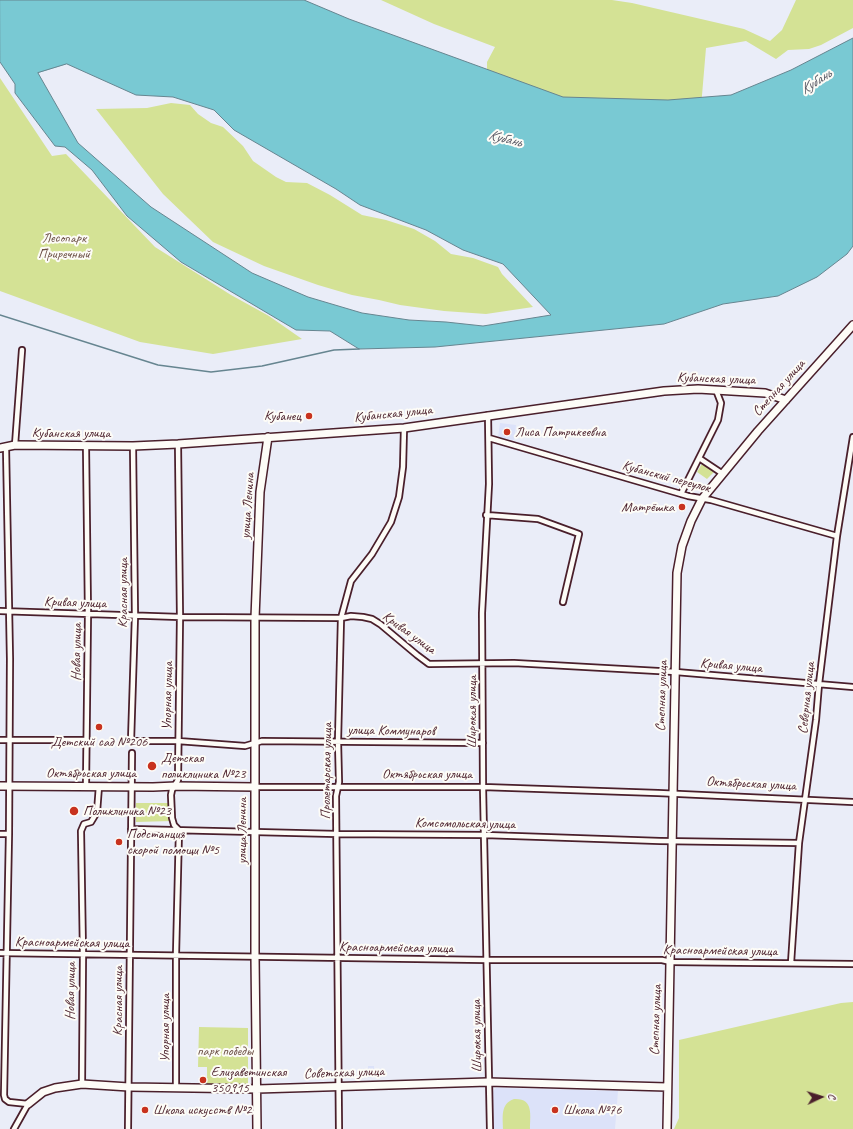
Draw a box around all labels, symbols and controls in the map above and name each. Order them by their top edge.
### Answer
water label: Кубань [797,65,835,99]
water label: Кубань [487,126,523,152]
park label: Лесопарк Приречный [38,230,90,262]
street label: Степная улица [749,356,809,420]
street label: Кубанская улица [677,369,755,389]
street label: Кубанская улица [353,402,433,426]
place label: Кубанец [264,408,301,424]
marker: Кубанец [304,411,314,421]
place label: Лиса Патрикеевна [515,424,605,440]
street label: Кубанская улица [32,425,110,441]
marker: Лиса Патрикеевна [502,427,512,437]
street label: Кубанский переулок [620,457,712,497]
street label: улица Ленина [237,472,259,540]
place label: Матрёшка [621,499,674,515]
marker: Матрёшка [677,502,687,512]
street label: Красная улица [115,558,131,628]
street label: Кривая улица [44,594,106,612]
street label: Кривая улица [379,608,439,658]
street label: Новая улица [68,623,86,681]
street label: Кривая улица [699,655,763,677]
street label: Степная улица [652,660,672,732]
street label: Северная улица [795,661,819,735]
street label: Упорная улица [159,662,177,730]
street label: Широкая улица [464,676,480,748]
marker: Детский сад №206 [94,722,104,732]
street label: Пролетарская улица [318,722,336,820]
street label: улица Коммунаров [347,722,435,740]
place label: Детский сад №206 [51,734,147,750]
place label: Детская поликлиника №23 [161,750,246,782]
marker: Детская поликлиника №23 [146,760,158,772]
street label: Октябрьская улица [46,765,136,781]
street label: Октябрьская улица [382,766,472,782]
street label: Октябрьская улица [706,773,796,795]
street label: улица Ленина [234,798,250,864]
place label: Поликлиника №23 [83,803,171,819]
marker: Поликлиника №23 [68,805,80,817]
street label: Комсомольская улица [415,815,515,833]
place label: Подстанция скорой помощи №5 [127,826,219,858]
marker: Подстанция скорой помощи №5 [114,837,124,847]
street label: Красноармейская улица [15,934,129,952]
street label: Красноармейская улица [339,939,453,957]
street label: Красноармейская улица [663,942,777,960]
street label: Новая улица [62,962,80,1020]
street label: Красная улица [110,966,126,1036]
street label: Степная улица [646,984,666,1056]
street label: Упорная улица [157,994,173,1062]
street label: Широкая улица [468,999,486,1073]
park label: парк победы [197,1043,253,1059]
street label: Советская улица [304,1063,384,1083]
place label: Елизаветинская 350915 [211,1064,286,1096]
marker: Елизаветинская 350915 [198,1075,208,1085]
north arrow [801,1077,841,1117]
text: С [826,1093,840,1099]
place label: Школа искусств №2 [153,1102,252,1118]
place label: Школа №76 [563,1102,621,1118]
marker: Школа искусств №2 [140,1105,150,1115]
marker: Школа №76 [550,1105,560,1115]

